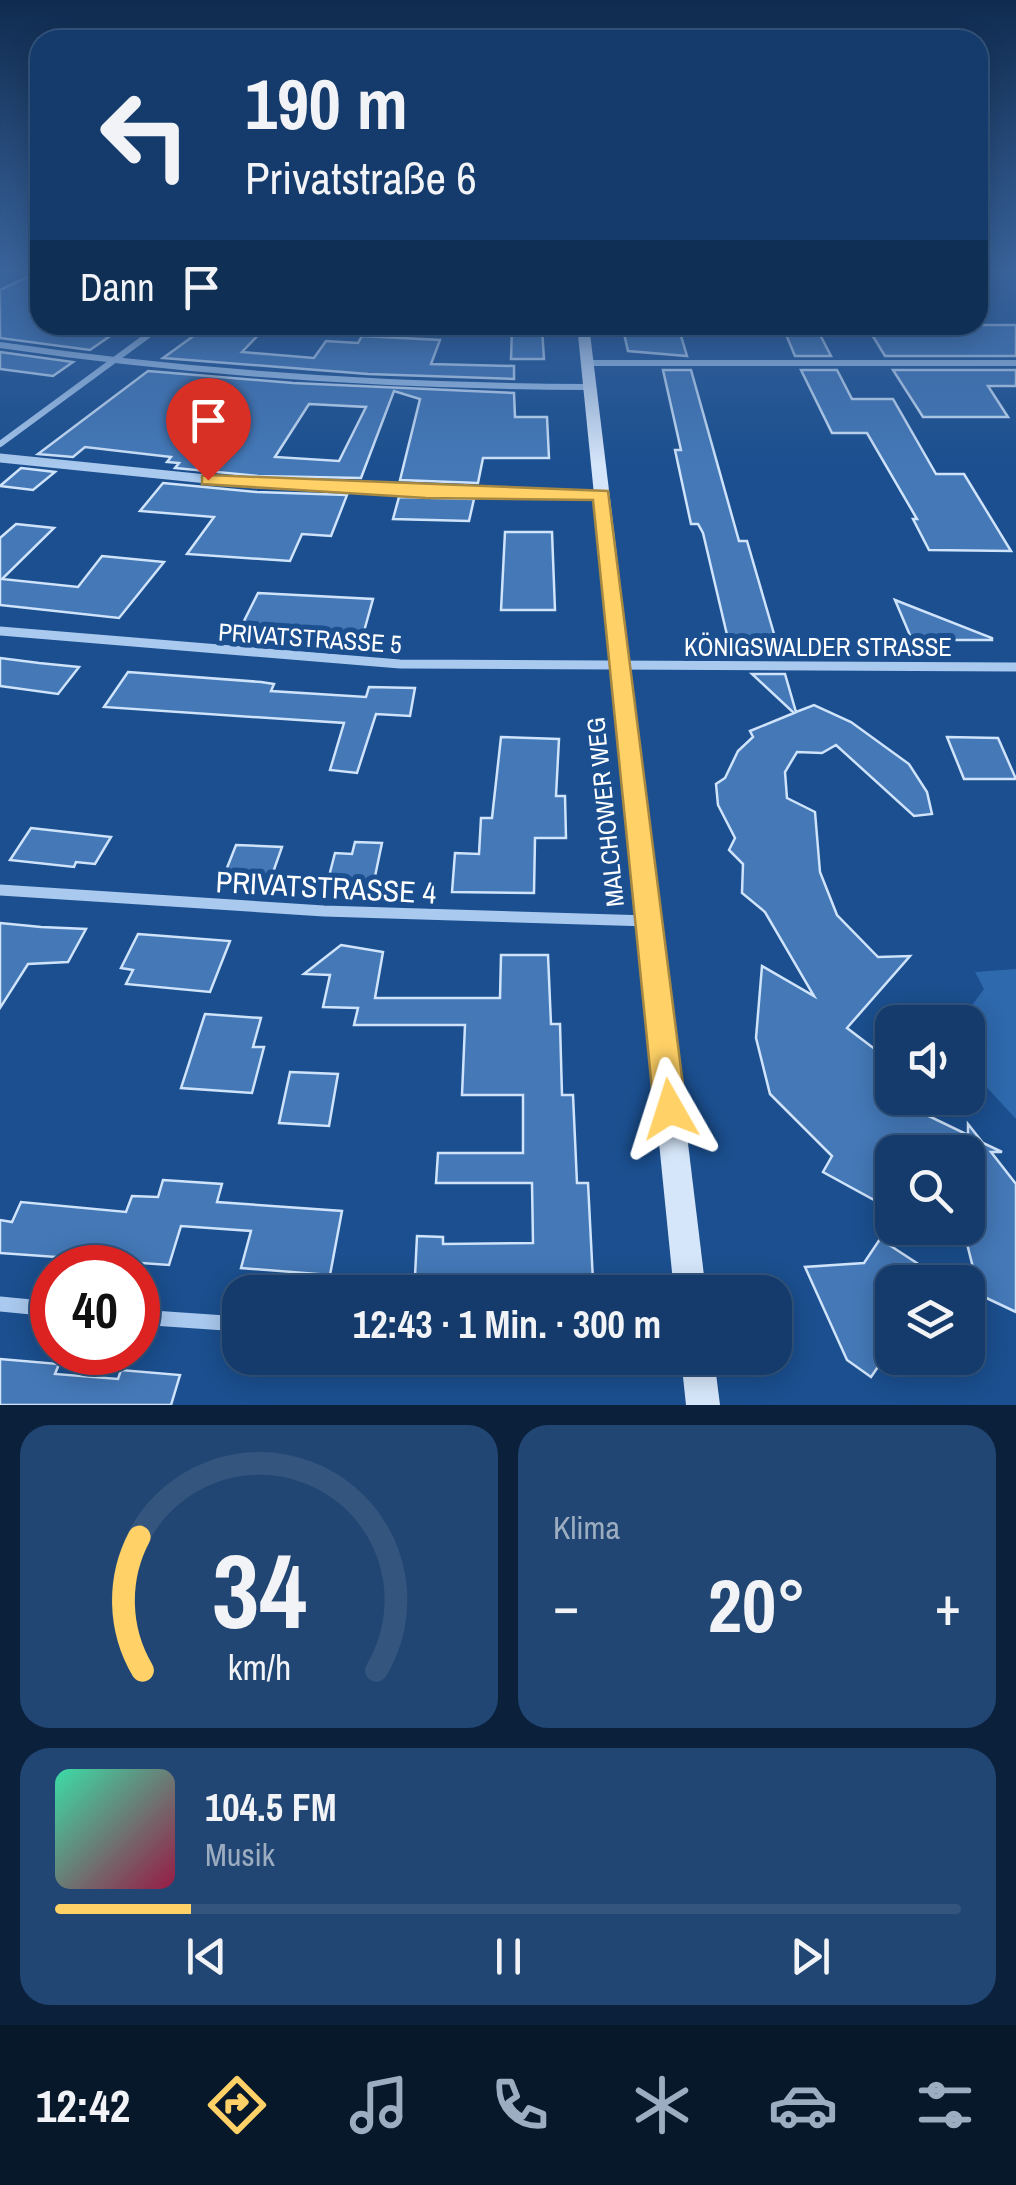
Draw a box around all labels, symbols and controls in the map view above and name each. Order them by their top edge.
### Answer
text: 190 m [245,57,408,151]
icon: left [80,70,210,200]
text: Privatstraße 6 [245,147,477,208]
icon: arrive [174,260,229,315]
text: Dann [80,262,154,313]
pin [166,378,251,481]
icon: arrive [181,393,236,448]
street label: PRIVATSTRASSE 5 [217,615,403,661]
street label: KÖNIGSWALDER STRASSE [684,630,952,664]
street label: MALCHOWER WEG [578,716,632,908]
street label: PRIVATSTRASSE 4 [215,861,438,913]
map controls [875,1005,985,1375]
button: sound [875,1005,985,1115]
position arrow [618,1057,722,1161]
button: search [875,1135,985,1245]
speed limit sign: 40 [30,1245,160,1375]
button: layers [875,1265,985,1375]
text: 12:43 · 1 Min. · 300 m [353,1299,661,1350]
text: Klima [553,1506,620,1549]
text: 34 [212,1520,306,1660]
text: 20° [708,1554,806,1655]
text: − [553,1568,579,1642]
text: + [935,1568,961,1642]
text: km/h [227,1643,291,1691]
text: 104.5 FM [205,1782,337,1833]
text: Musik [205,1833,275,1876]
icon: previous [179,1929,234,1984]
icon: pause [481,1929,536,1984]
icon: next [783,1929,838,1984]
icon: directions [202,2070,272,2140]
icon: music [344,2070,414,2140]
icon: phone [485,2070,555,2140]
icon: climate [627,2070,697,2140]
icon: car [768,2070,838,2140]
icon: filters [910,2070,980,2140]
text: 12:42 [36,2075,130,2136]

